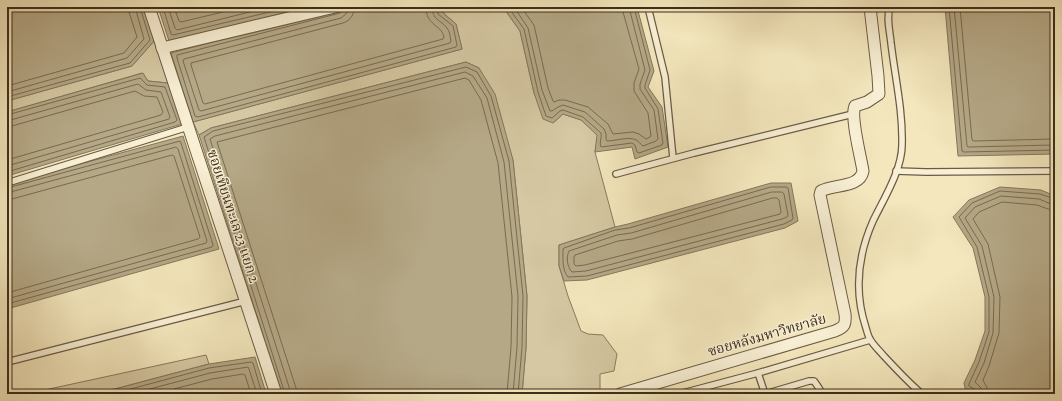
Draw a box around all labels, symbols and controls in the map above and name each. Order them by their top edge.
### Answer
street label: ซอยเทียนทะเล 23 แยก 2 [202,147,264,285]
street label: ซอยหลังมหาวิทยาลัย [706,309,828,361]

